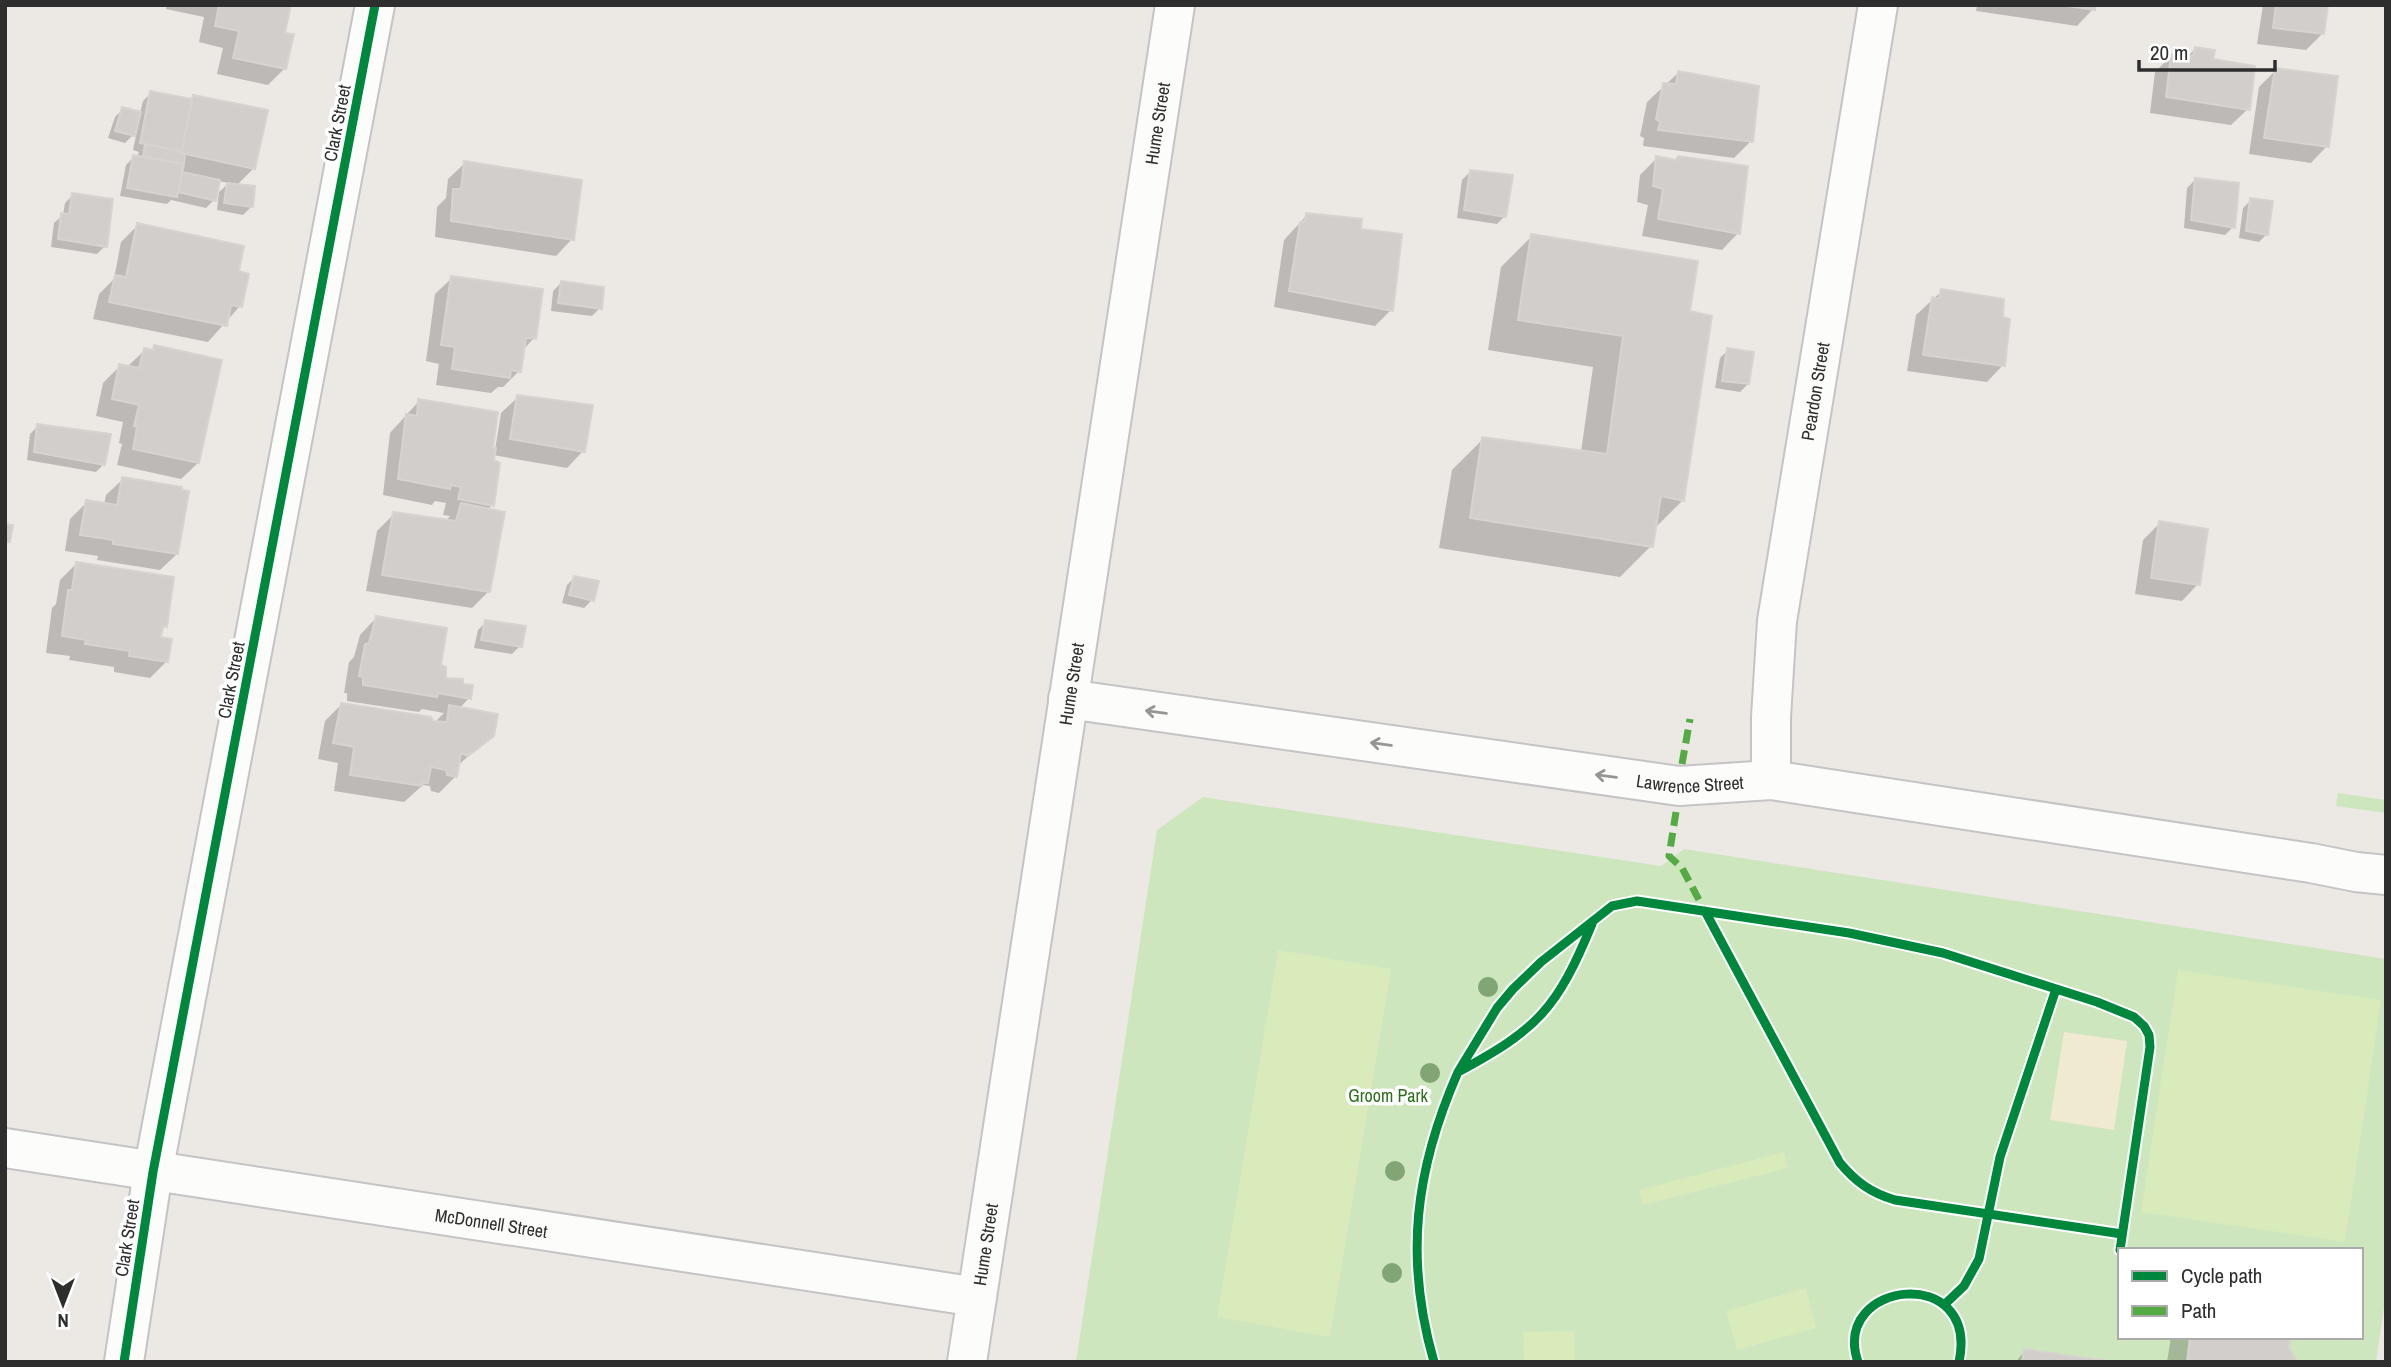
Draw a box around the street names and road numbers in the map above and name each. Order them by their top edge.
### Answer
street label: Hume Street [1138,81,1175,166]
street label: Clark Street [317,82,357,164]
street label: Peardon Street [1794,340,1835,442]
street label: Clark Street [211,639,251,721]
street label: Hume Street [1052,641,1090,727]
street label: Lawrence Street [1635,768,1744,799]
street label: Clark Street [109,1198,145,1278]
street label: Hume Street [966,1201,1004,1287]
street label: McDonnell Street [433,1202,549,1243]

